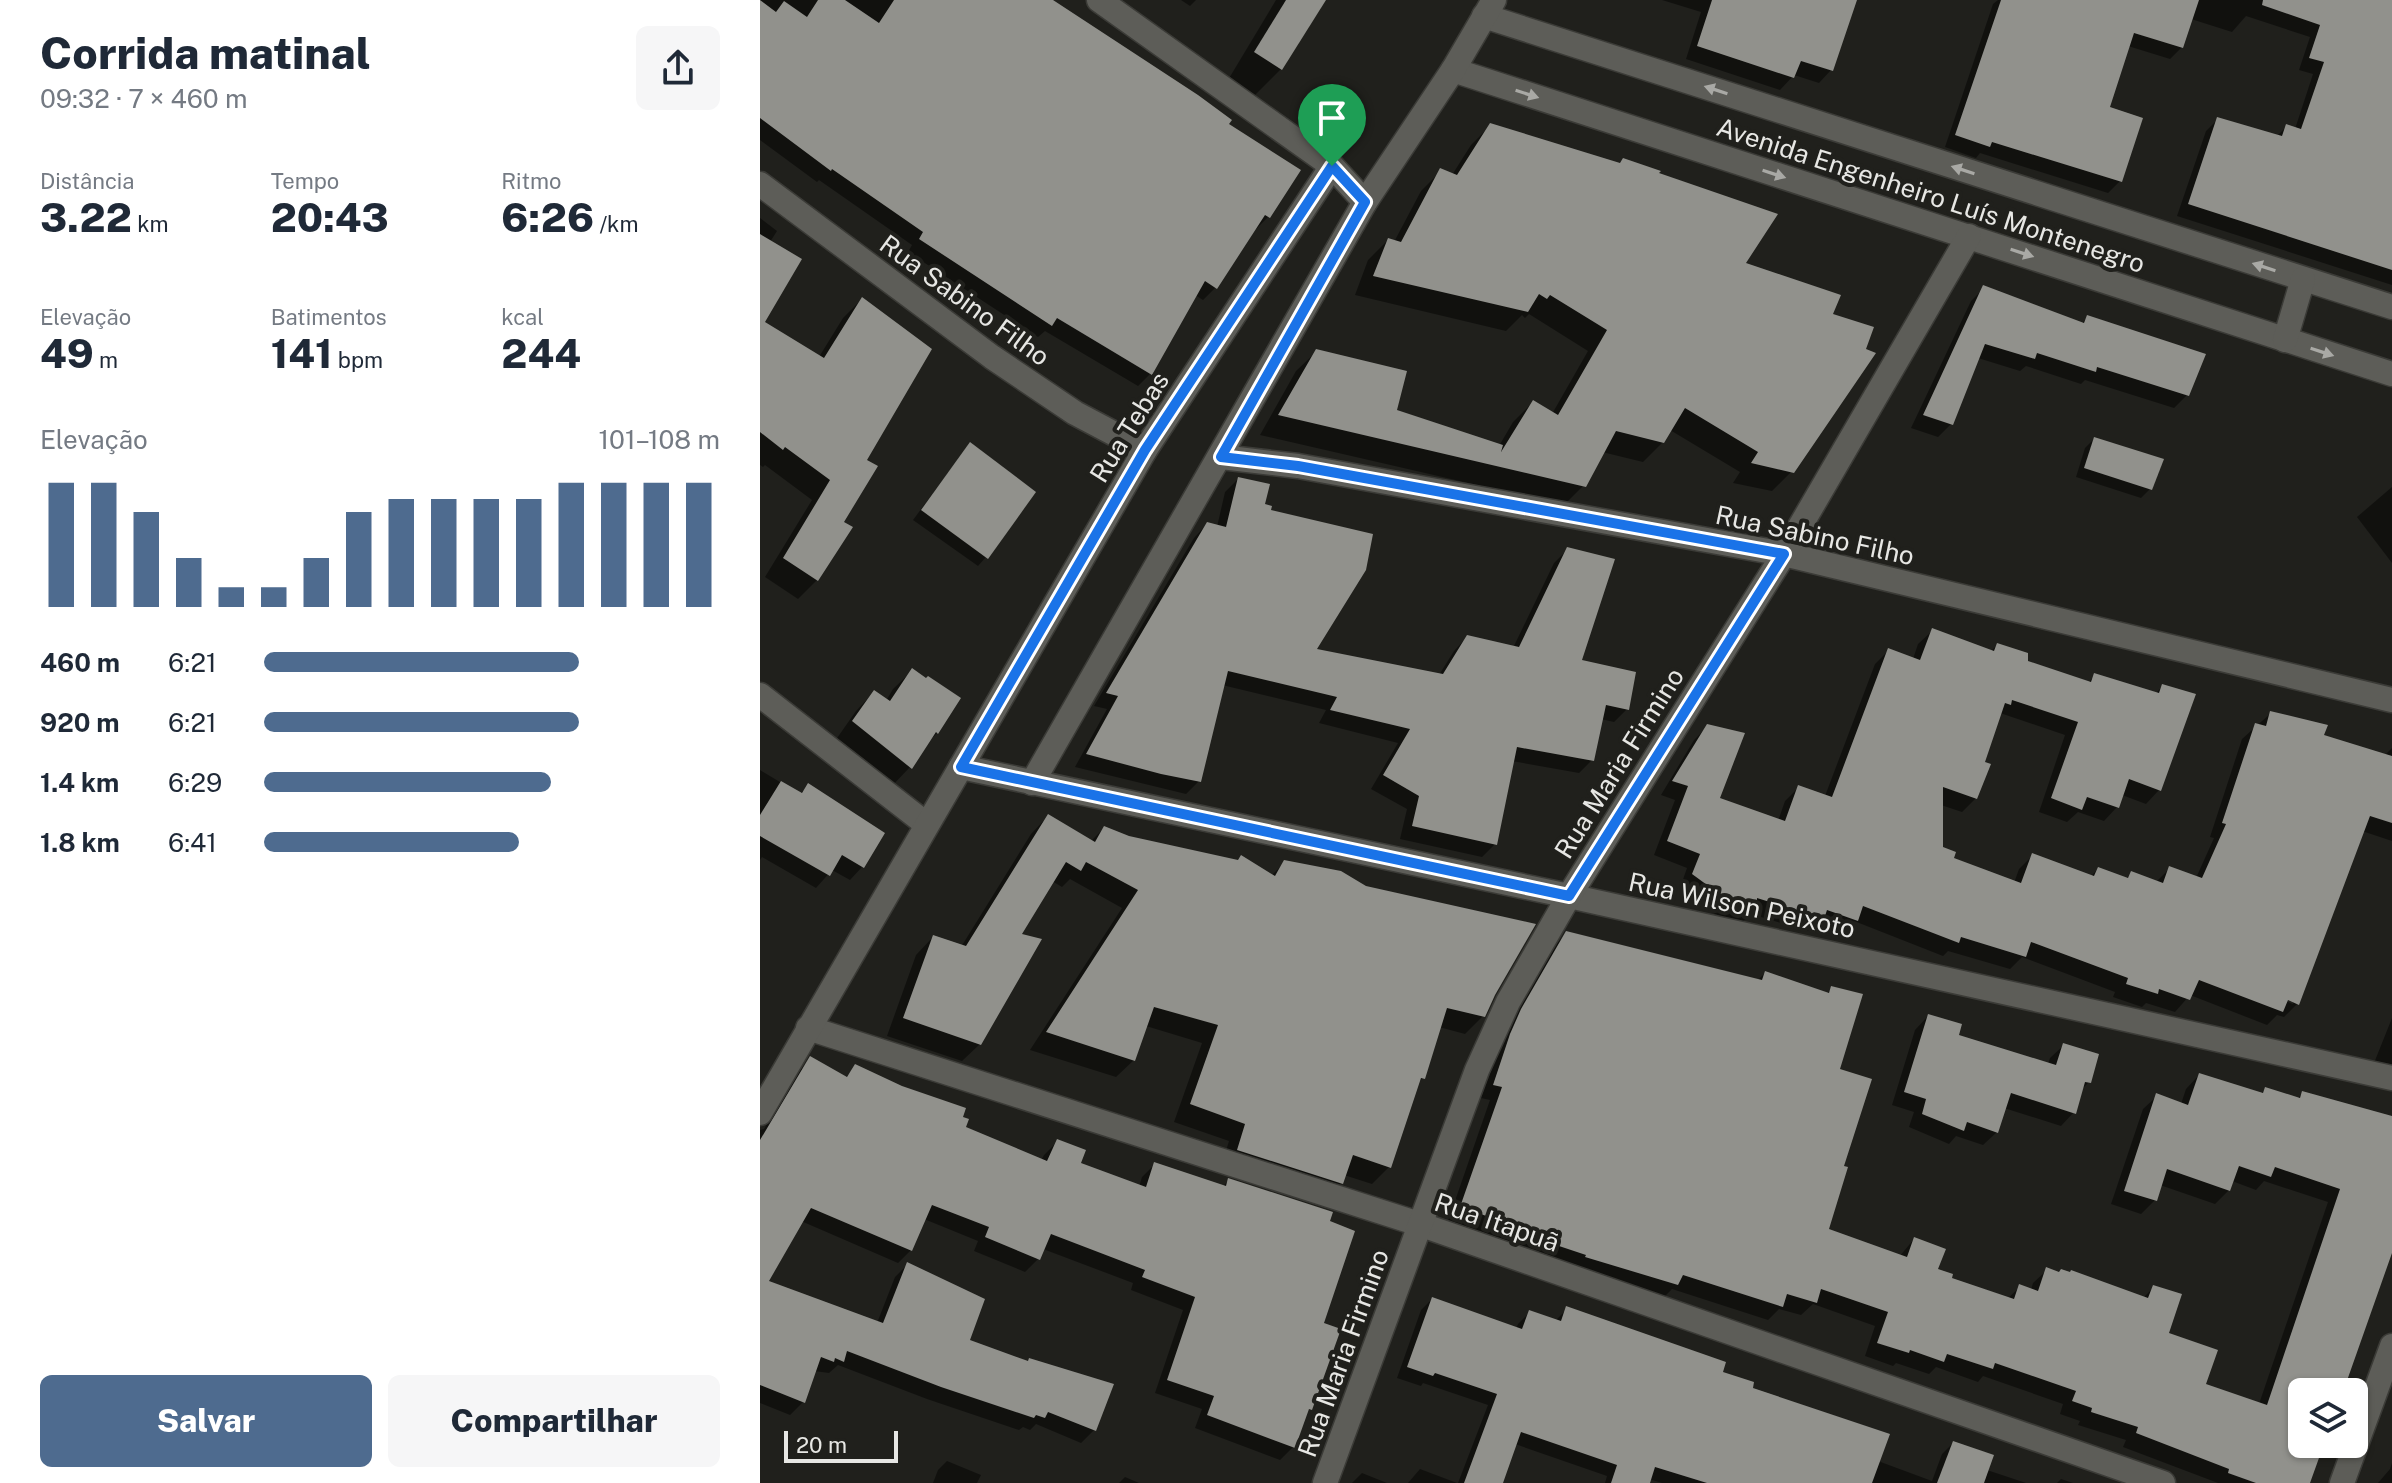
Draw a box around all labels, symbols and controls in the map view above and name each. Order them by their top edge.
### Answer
button: share [636,26,720,110]
text: Corrida matinal [40,27,371,79]
text: 09:32 · 7 × 460 m [40,83,248,114]
pin [1298,84,1366,166]
one-way arrow [1704,84,1728,96]
one-way arrow [1515,88,1539,101]
icon: arrive [1310,96,1354,140]
street label: Avenida Engenheiro Luís Montenegro [1713,111,2149,279]
one-way arrow [1951,163,1975,176]
text: Distância [40,168,134,194]
text: Tempo [271,168,339,194]
text: Ritmo [501,168,562,194]
one-way arrow [1763,168,1787,180]
text: 3.22 [40,194,132,241]
text: 20:43 [271,194,389,241]
text: 6:26 [501,194,594,241]
text: km [132,211,169,237]
text: /km [594,211,638,237]
street label: Rua Sabino Filho [874,228,1056,372]
one-way arrow [2010,248,2034,260]
one-way arrow [2252,260,2276,272]
text: Elevação [40,304,131,330]
text: Batimentos [271,304,387,330]
text: kcal [501,304,544,330]
text: 49 [40,330,94,377]
text: 141 [271,330,332,377]
text: 244 [501,330,581,377]
one-way arrow [2310,346,2334,358]
text: m [94,347,118,373]
text: bpm [332,347,383,373]
street label: Rua Tebas [1083,366,1175,488]
text: Elevação [40,424,148,455]
text: 101–108 m [598,424,720,455]
street label: Rua Sabino Filho [1713,499,1917,571]
text: 460 m [40,647,120,678]
text: 6:21 [168,647,217,678]
street label: Rua Maria Firmino [1548,662,1690,864]
text: 920 m [40,707,120,738]
text: 6:21 [168,707,217,738]
text: 1.4 km [40,767,119,798]
text: 6:29 [168,767,222,798]
text: 1.8 km [40,827,120,858]
text: 6:41 [168,827,217,858]
street label: Rua Wilson Peixoto [1626,866,1858,944]
street label: Rua Itapuã [1431,1186,1563,1258]
street label: Rua Maria Firmino [1291,1245,1395,1461]
button: Salvar [40,1375,372,1467]
button: Compartilhar [388,1375,720,1467]
map controls [2288,1378,2368,1458]
button: layers [2288,1378,2368,1458]
scale bar [784,1427,898,1463]
text: 20 m [796,1432,847,1458]

